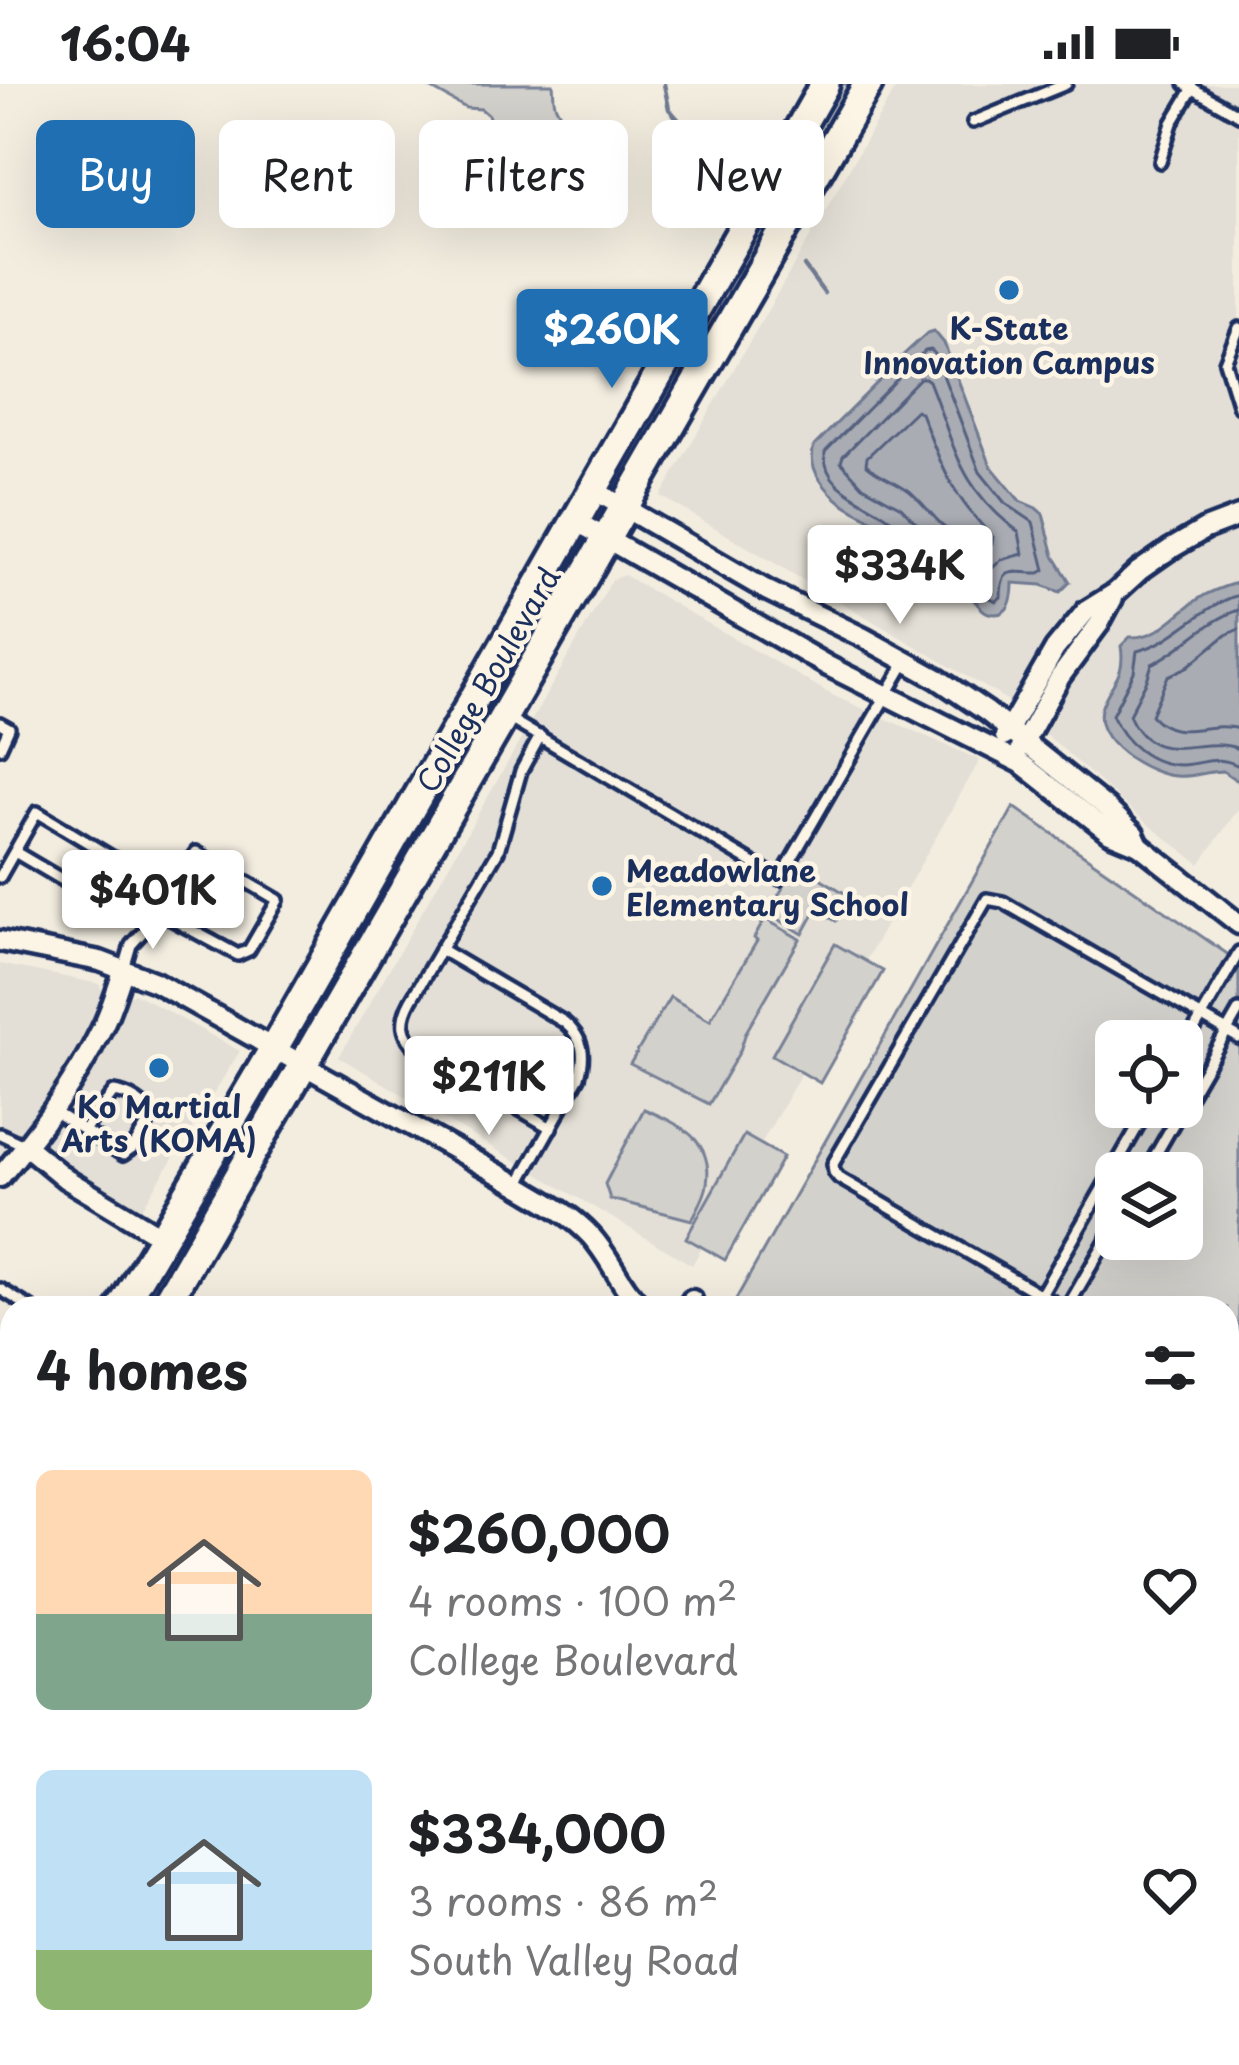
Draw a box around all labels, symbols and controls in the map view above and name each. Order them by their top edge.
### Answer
text: 16:04 [60,8,190,76]
chip: Buy [36,120,195,228]
chip: Rent [219,120,395,228]
chip: Filters [419,120,628,228]
chip: New [652,120,824,228]
marker: K-State Innovation Campus [996,277,1022,303]
pin: $260K [528,289,696,391]
text: $260K [544,298,680,357]
place label: K-State Innovation Campus [863,305,1155,384]
pin: $334K [816,525,984,627]
text: $334K [835,534,965,593]
street label: College Boulevard [404,558,570,800]
place label: Meadowlane Elementary School [626,847,909,926]
pin: $401K [69,850,237,952]
text: $401K [89,859,217,918]
marker: Meadowlane Elementary School [589,873,615,899]
map controls [1095,1020,1203,1260]
button: locate [1095,1020,1203,1128]
pin: $211K [405,1036,573,1138]
text: $211K [432,1045,546,1104]
marker: Ko Martial Arts (KOMA) [146,1055,172,1081]
place label: Ko Martial Arts (KOMA) [60,1083,257,1162]
button: layers [1095,1152,1203,1260]
text: 4 homes [36,1330,248,1407]
icon: filters [1137,1335,1203,1401]
text: $260,000 [408,1493,670,1570]
icon: home [132,1518,276,1662]
icon: heart [1137,1557,1203,1623]
text: 4 rooms · 100 m² [408,1570,737,1629]
text: College Boulevard [408,1629,738,1688]
text: $334,000 [408,1793,666,1870]
icon: home [132,1818,276,1962]
icon: heart [1137,1857,1203,1923]
text: 3 rooms · 86 m² [408,1870,718,1929]
text: South Valley Road [408,1929,740,1988]

